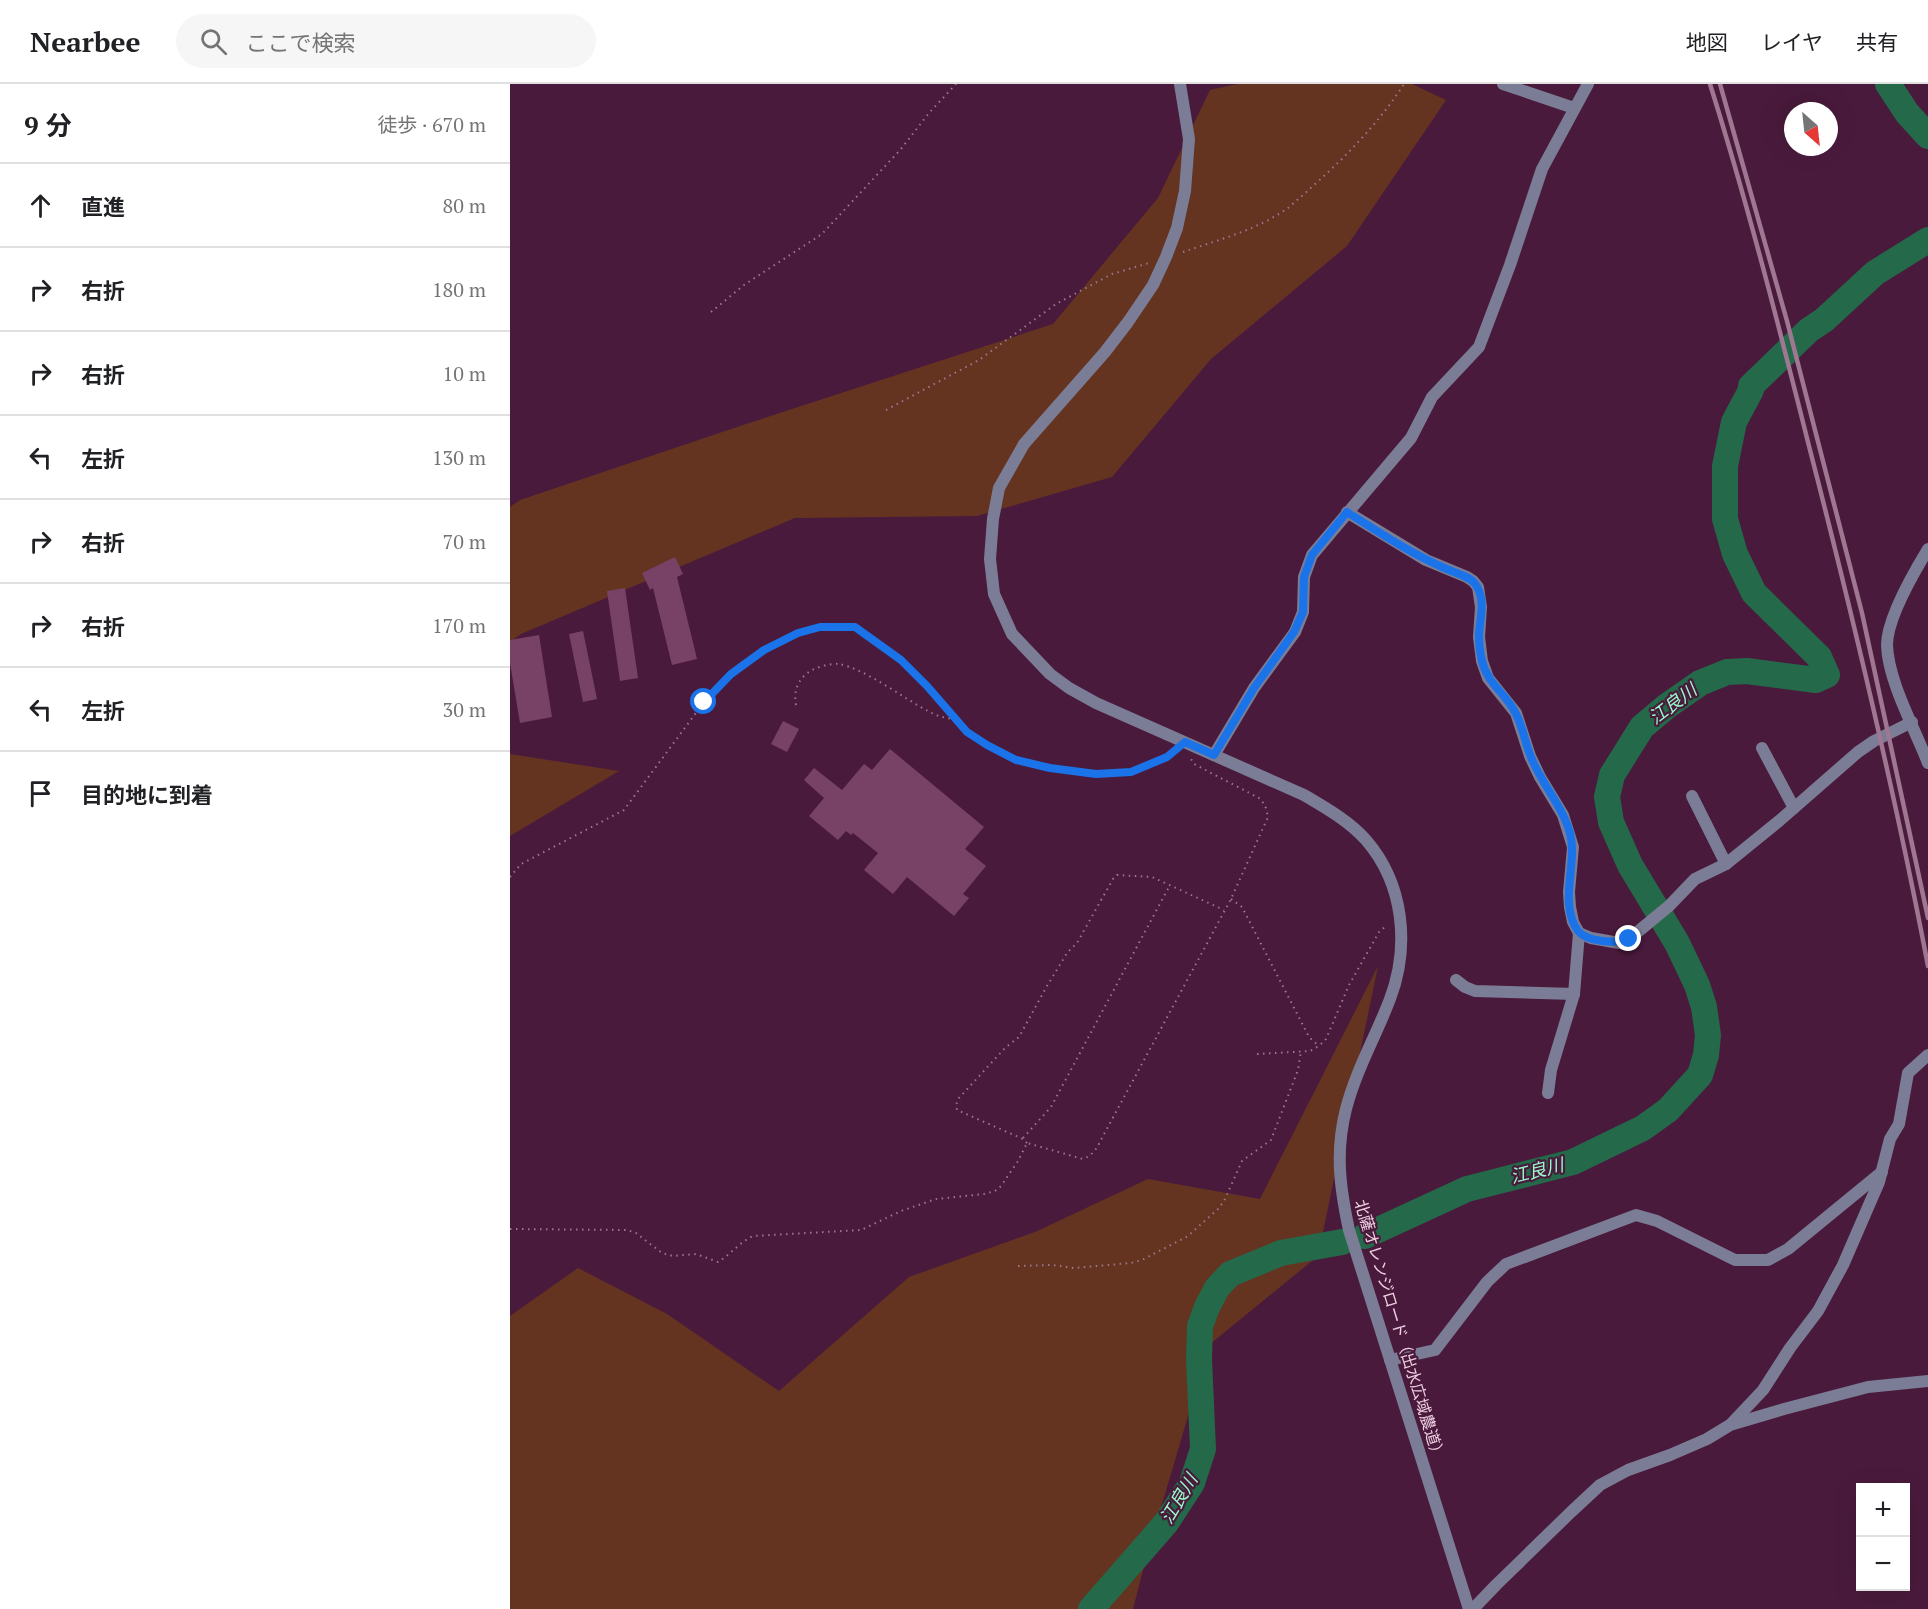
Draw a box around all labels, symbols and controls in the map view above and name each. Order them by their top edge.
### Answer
search box [176,14,596,68]
text: Nearbee [30,23,140,60]
icon: search [197,25,230,58]
text: ここで検索 [245,28,355,57]
text: 地図 [1686,28,1728,56]
text: レイヤ [1761,28,1823,56]
text: 共有 [1856,28,1898,56]
north arrow [1784,102,1838,156]
text: 9 分 [24,108,72,142]
text: 徒歩 · 670 m [377,111,486,138]
icon: ahead [24,189,57,222]
text: 直進 [81,192,125,221]
text: 80 m [443,192,486,219]
icon: right [24,273,57,306]
text: 右折 [81,276,125,305]
text: 180 m [432,276,486,303]
icon: right [24,357,57,390]
text: 右折 [81,360,125,389]
text: 10 m [443,360,486,387]
icon: left [24,441,57,474]
text: 左折 [81,444,125,473]
text: 130 m [432,444,486,471]
icon: right [24,525,57,558]
text: 右折 [81,528,125,557]
text: 70 m [443,528,486,555]
icon: right [24,609,57,642]
text: 右折 [81,612,125,641]
text: 170 m [432,612,486,639]
water label: 江良川 [1644,676,1703,729]
route start [690,688,716,714]
icon: left [24,693,57,726]
text: 左折 [81,696,125,725]
text: 30 m [443,696,486,723]
icon: arrive [24,777,57,810]
text: 目的地に到着 [81,780,213,809]
route end [1615,925,1641,951]
water label: 江良川 [1508,1151,1568,1188]
street label: 北薩オレンジロード（出水広域農道） [1350,1197,1450,1463]
water label: 江良川 [1154,1467,1203,1528]
map controls [1856,1483,1910,1591]
button: + [1856,1483,1910,1537]
button: − [1856,1537,1910,1591]

